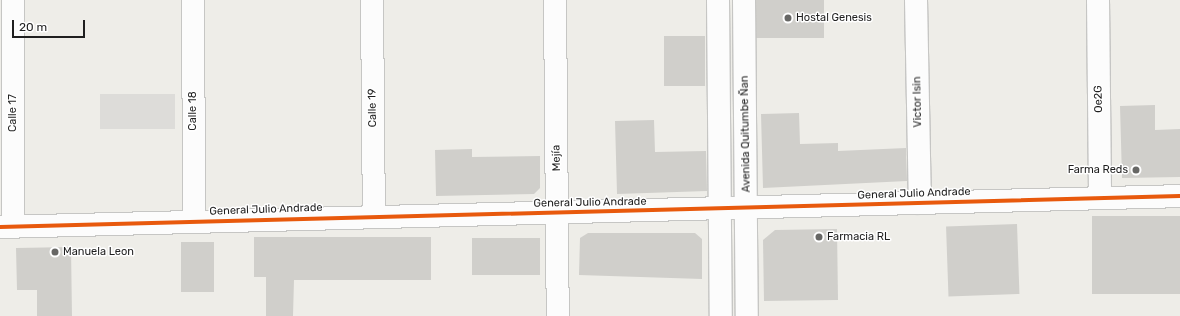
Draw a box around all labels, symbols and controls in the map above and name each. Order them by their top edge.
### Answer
place label: Hostal Genesis [796,11,872,25]
scale bar [14,12,87,38]
marker: Hostal Genesis [783,13,793,23]
text: 20 m [19,20,47,34]
street label: Avenida Quitumbe Ñan [738,75,754,193]
street label: Victor Isin [911,76,925,128]
street label: Oe2G [1092,85,1106,113]
street label: Calle 19 [366,88,380,128]
street label: Calle 18 [186,91,200,131]
street label: Calle 17 [6,94,20,132]
street label: Mejía [550,145,564,171]
place label: Farma Reds [1068,163,1128,177]
marker: Farma Reds [1131,165,1141,175]
street label: General Julio Andrade [857,185,971,203]
street label: General Julio Andrade [533,195,647,211]
street label: General Julio Andrade [209,201,323,219]
place label: Farmacia RL [827,230,890,244]
marker: Farmacia RL [814,232,824,242]
place label: Manuela Leon [63,245,134,259]
marker: Manuela Leon [50,247,60,257]

